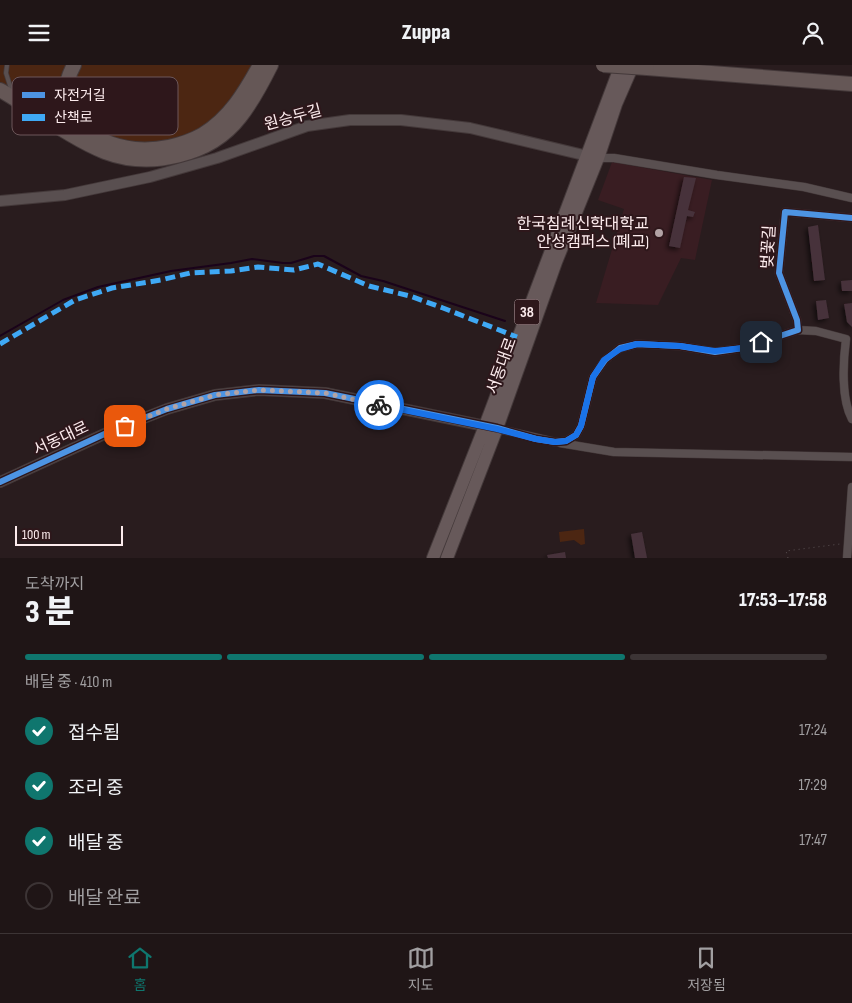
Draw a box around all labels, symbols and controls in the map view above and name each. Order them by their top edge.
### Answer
icon: menu [25,19,53,47]
text: Zuppa [402,19,450,46]
icon: person [799,19,827,47]
legend [12,77,178,135]
text: 자전거길 [54,87,106,104]
street label: 원승두길 [262,101,324,135]
text: 산책로 [54,109,93,126]
place label: 한국침례신학대학교 안성캠퍼스 (폐교) [517,215,649,252]
street label: 벚꽃길 [758,224,780,270]
marker: 한국침례신학대학교 안성캠퍼스 (폐교) [653,227,665,239]
road number: 38 [514,299,540,325]
pin [740,321,782,363]
icon: home [747,328,775,356]
street label: 서동대로 [483,335,521,397]
courier [354,380,404,430]
icon: bike [365,391,393,419]
pin [104,405,146,447]
icon: bag [111,412,139,440]
street label: 서동대로 [30,418,92,460]
scale bar [15,523,122,546]
text: 100 m [22,526,51,543]
text: 도착까지 [25,575,84,594]
text: 17:53–17:58 [739,589,827,612]
text: 3 분 [25,593,74,632]
text: 배달 중 · 410 m [25,673,112,692]
icon: check [25,717,53,745]
text: 17:24 [799,721,827,740]
text: 접수됨 [68,722,120,745]
icon: check [25,772,53,800]
text: 17:29 [798,776,827,795]
text: 조리 중 [68,777,123,800]
icon: check [25,827,53,855]
text: 17:47 [799,831,827,850]
text: 배달 중 [68,832,123,855]
text: 배달 완료 [68,887,141,910]
tab: 홈 [126,944,154,994]
tab: 지도 [407,944,435,994]
tab: 저장됨 [687,944,726,994]

